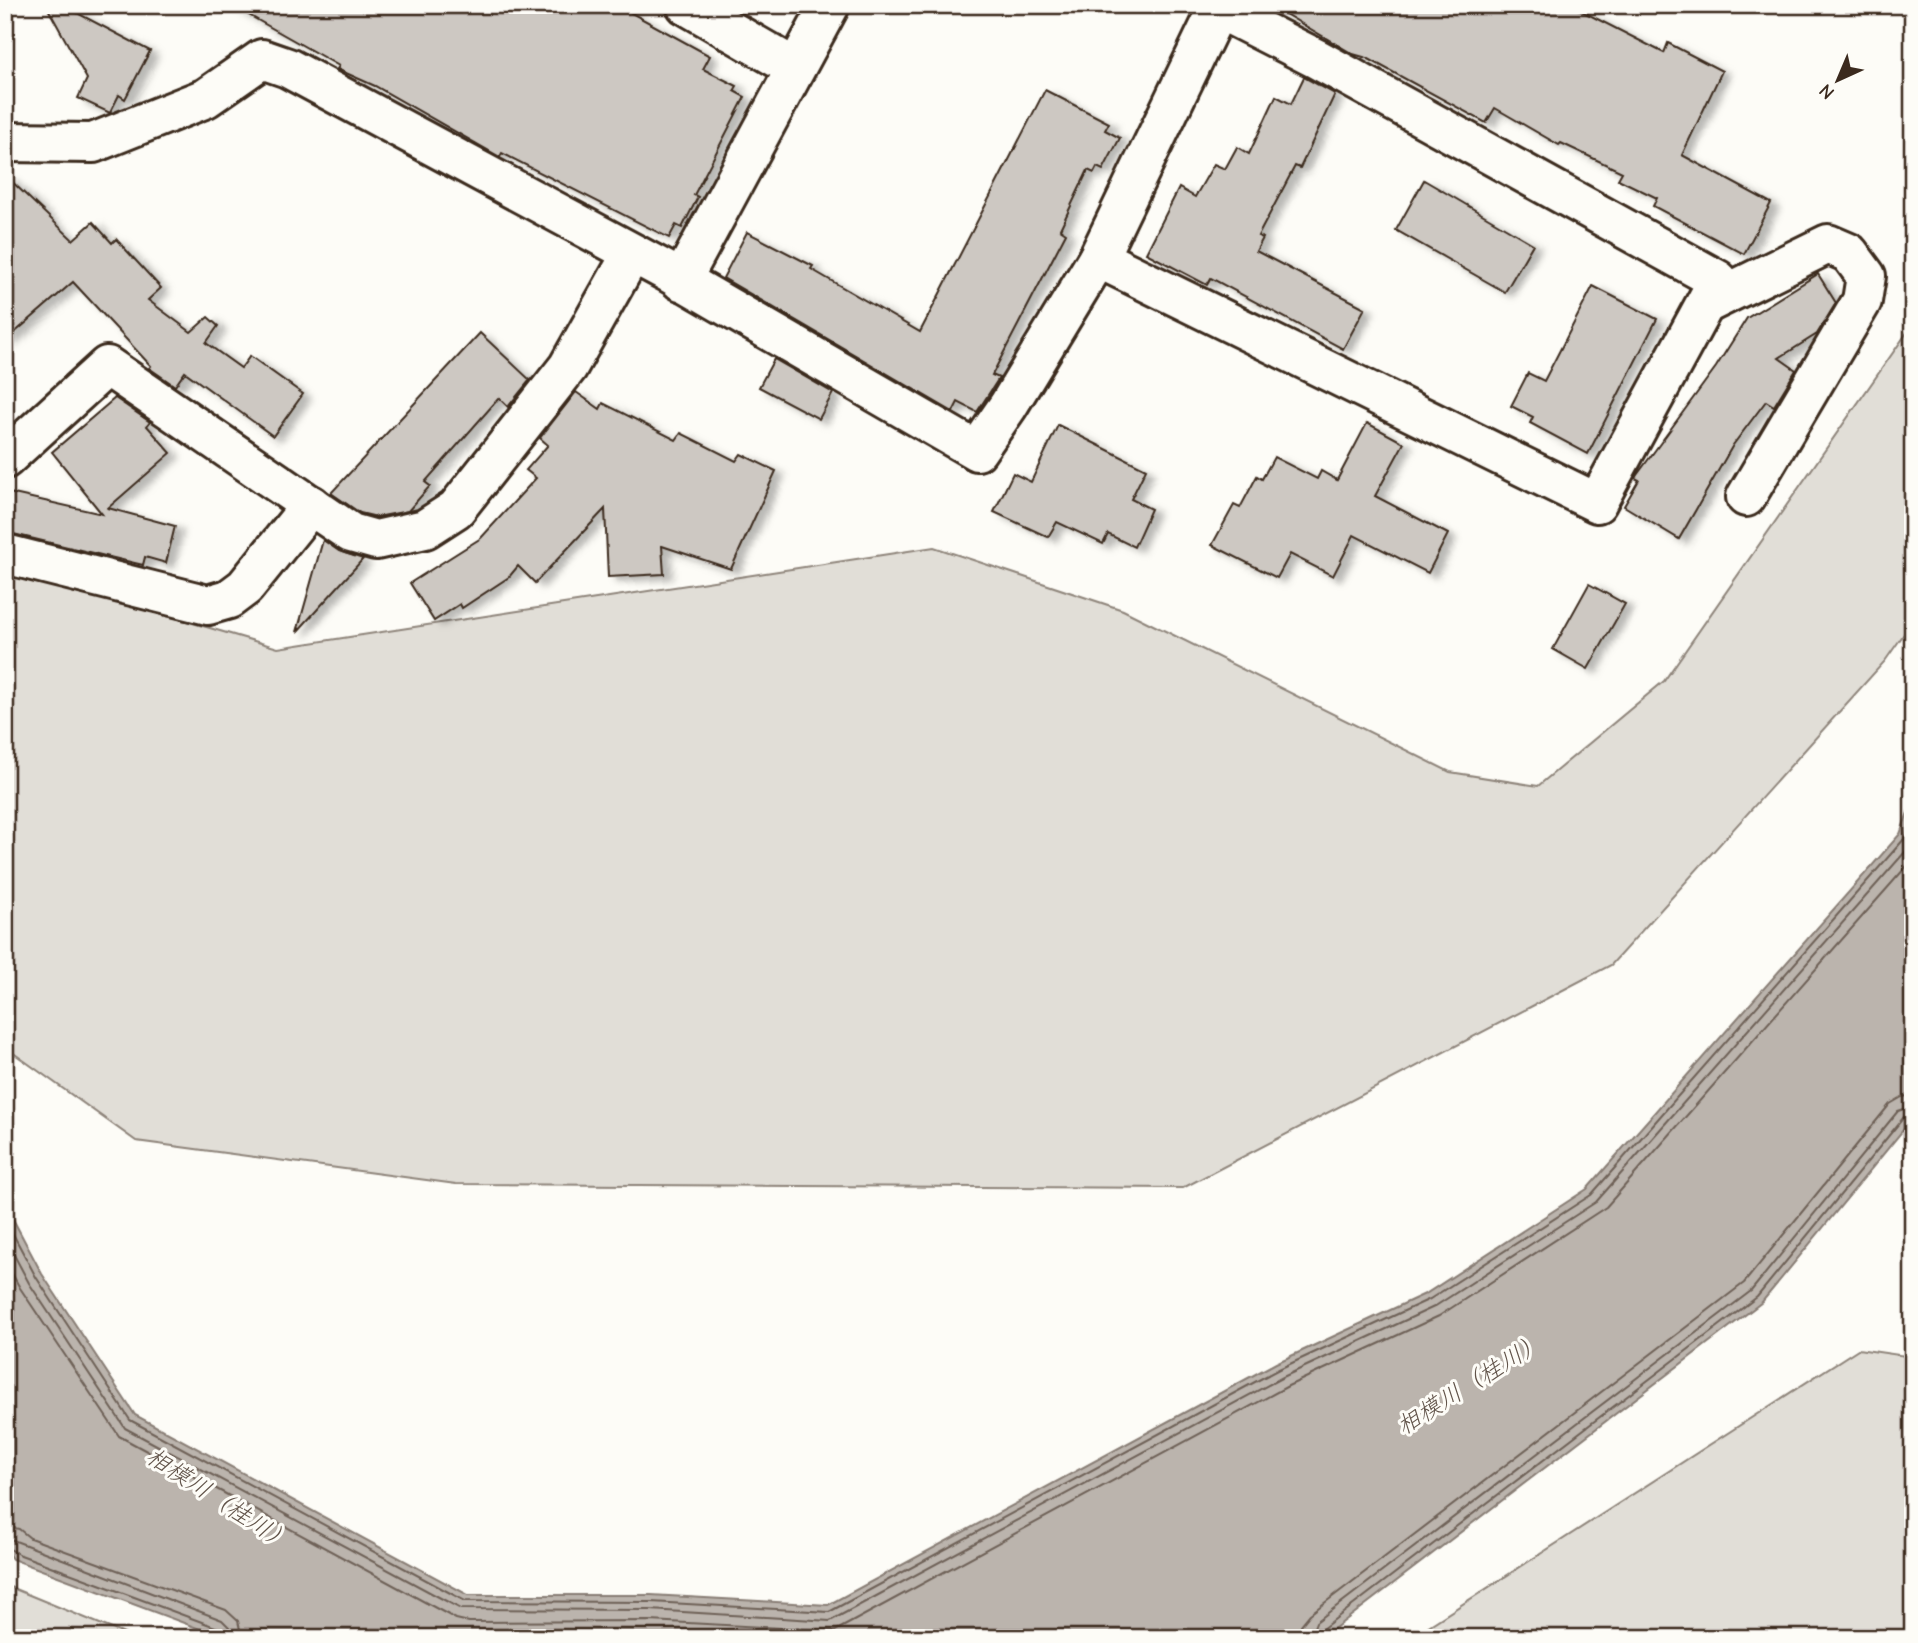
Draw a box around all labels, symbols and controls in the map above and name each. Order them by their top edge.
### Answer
north arrow [1802,46,1872,116]
text: N [1815,79,1839,104]
water label: 相模川（桂川） [1391,1328,1549,1440]
water label: 相模川（桂川） [141,1442,297,1556]

